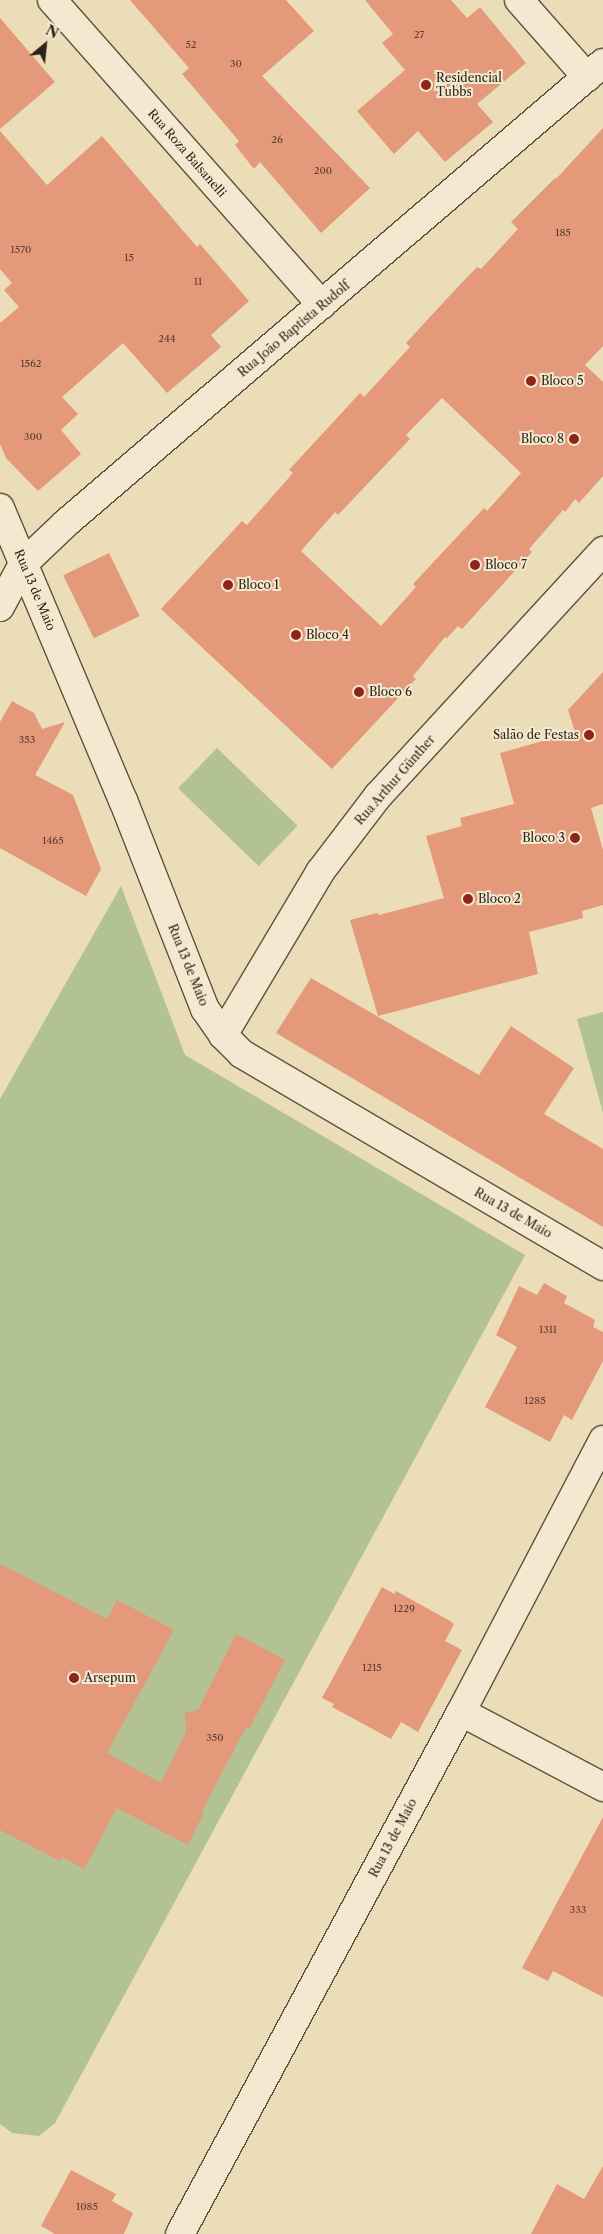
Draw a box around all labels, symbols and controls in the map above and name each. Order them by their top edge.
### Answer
north arrow [20,20,70,70]
text: N [42,21,62,43]
house number: 27 [414,29,424,41]
house number: 52 [185,39,197,51]
house number: 30 [230,58,242,70]
place label: Residencial Tubbs [436,71,502,99]
marker: Residencial Tubbs [420,79,432,91]
street label: Rua Roza Balsanelli [145,106,229,200]
house number: 26 [271,134,283,146]
house number: 200 [314,165,332,177]
house number: 185 [555,227,571,239]
house number: 1570 [11,244,31,256]
house number: 15 [124,252,134,264]
house number: 11 [194,276,202,288]
street label: Rua João Baptista Rudolf [235,278,353,380]
house number: 244 [158,333,176,345]
house number: 1562 [20,358,42,370]
place label: Bloco 5 [541,374,584,388]
marker: Bloco 5 [525,375,537,387]
house number: 300 [24,431,42,443]
place label: Bloco 8 [521,432,564,446]
marker: Bloco 8 [568,433,580,445]
street label: Rua 13 de Maio [11,547,59,633]
place label: Bloco 7 [485,558,527,572]
marker: Bloco 7 [469,559,481,571]
place label: Bloco 1 [238,578,279,592]
marker: Bloco 1 [222,579,234,591]
place label: Bloco 4 [306,628,349,642]
marker: Bloco 4 [290,629,302,641]
place label: Bloco 6 [369,685,412,699]
marker: Bloco 6 [353,686,365,698]
place label: Salão de Festas [493,728,579,742]
marker: Salão de Festas [583,729,595,741]
street label: Rua Arthur Günther [352,732,438,828]
house number: 353 [19,734,35,746]
place label: Bloco 3 [522,831,565,845]
marker: Bloco 3 [569,832,581,844]
house number: 1465 [42,835,64,847]
place label: Bloco 2 [478,892,521,906]
marker: Bloco 2 [462,893,474,905]
street label: Rua 13 de Maio [165,922,211,1008]
street label: Rua 13 de Maio [472,1185,554,1241]
house number: 1311 [539,1324,557,1336]
house number: 1285 [524,1395,546,1407]
house number: 1229 [393,1603,415,1615]
house number: 1215 [362,1662,382,1674]
place label: Arsepum [84,1671,136,1685]
marker: Arsepum [68,1672,80,1684]
house number: 350 [206,1732,224,1744]
street label: Rua 13 de Maio [366,1796,420,1880]
house number: 333 [570,1904,586,1916]
house number: 1085 [76,2201,98,2213]

